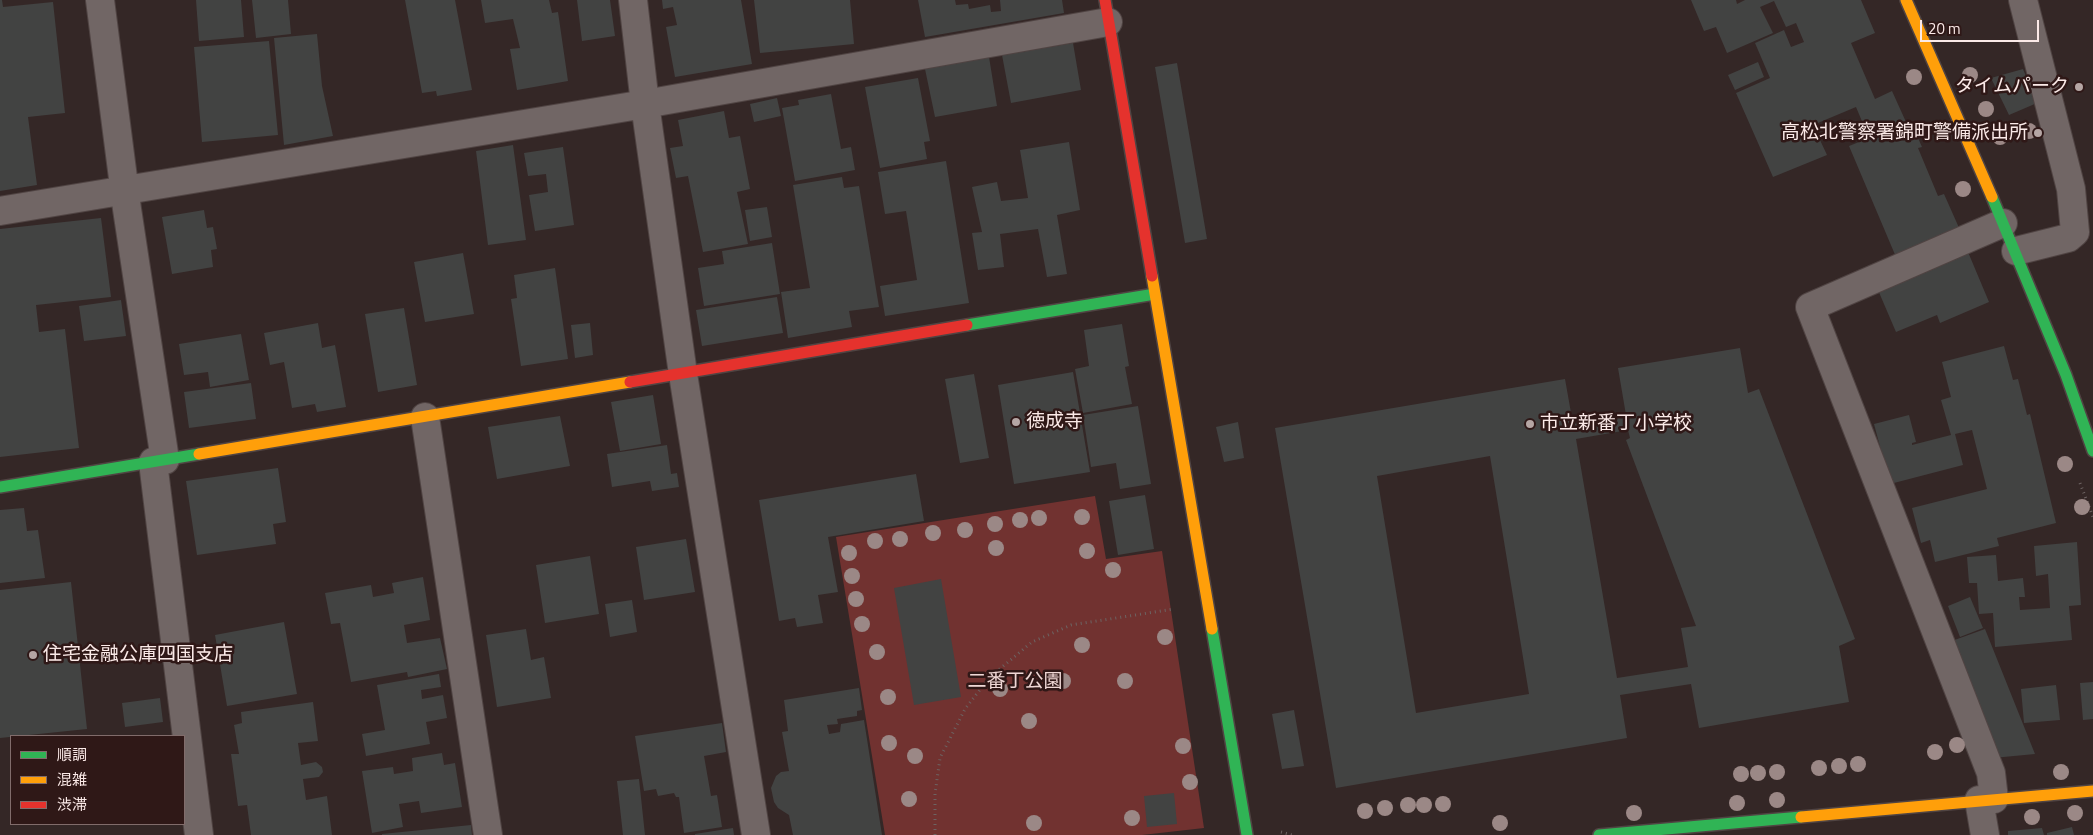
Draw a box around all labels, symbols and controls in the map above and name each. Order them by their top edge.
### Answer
scale bar [1923,10,2042,42]
text: 20 m [1928,17,1961,40]
place label: タイムパーク [1955,76,2069,98]
marker: タイムパーク [2073,81,2085,93]
place label: 高松北警察署錦町警備派出所 [1781,122,2028,144]
marker: 高松北警察署錦町警備派出所 [2032,127,2044,139]
place label: 徳成寺 [1026,411,1083,433]
place label: 市立新番丁小学校 [1540,413,1692,435]
marker: 徳成寺 [1010,416,1022,428]
marker: 市立新番丁小学校 [1524,418,1536,430]
place label: 住宅金融公庫四国支店 [43,644,233,666]
marker: 住宅金融公庫四国支店 [27,649,39,661]
park label: 二番丁公園 [968,671,1062,693]
legend [10,735,185,825]
text: 順調 [57,743,87,766]
text: 混雑 [57,768,87,791]
text: 渋滞 [57,793,87,816]

